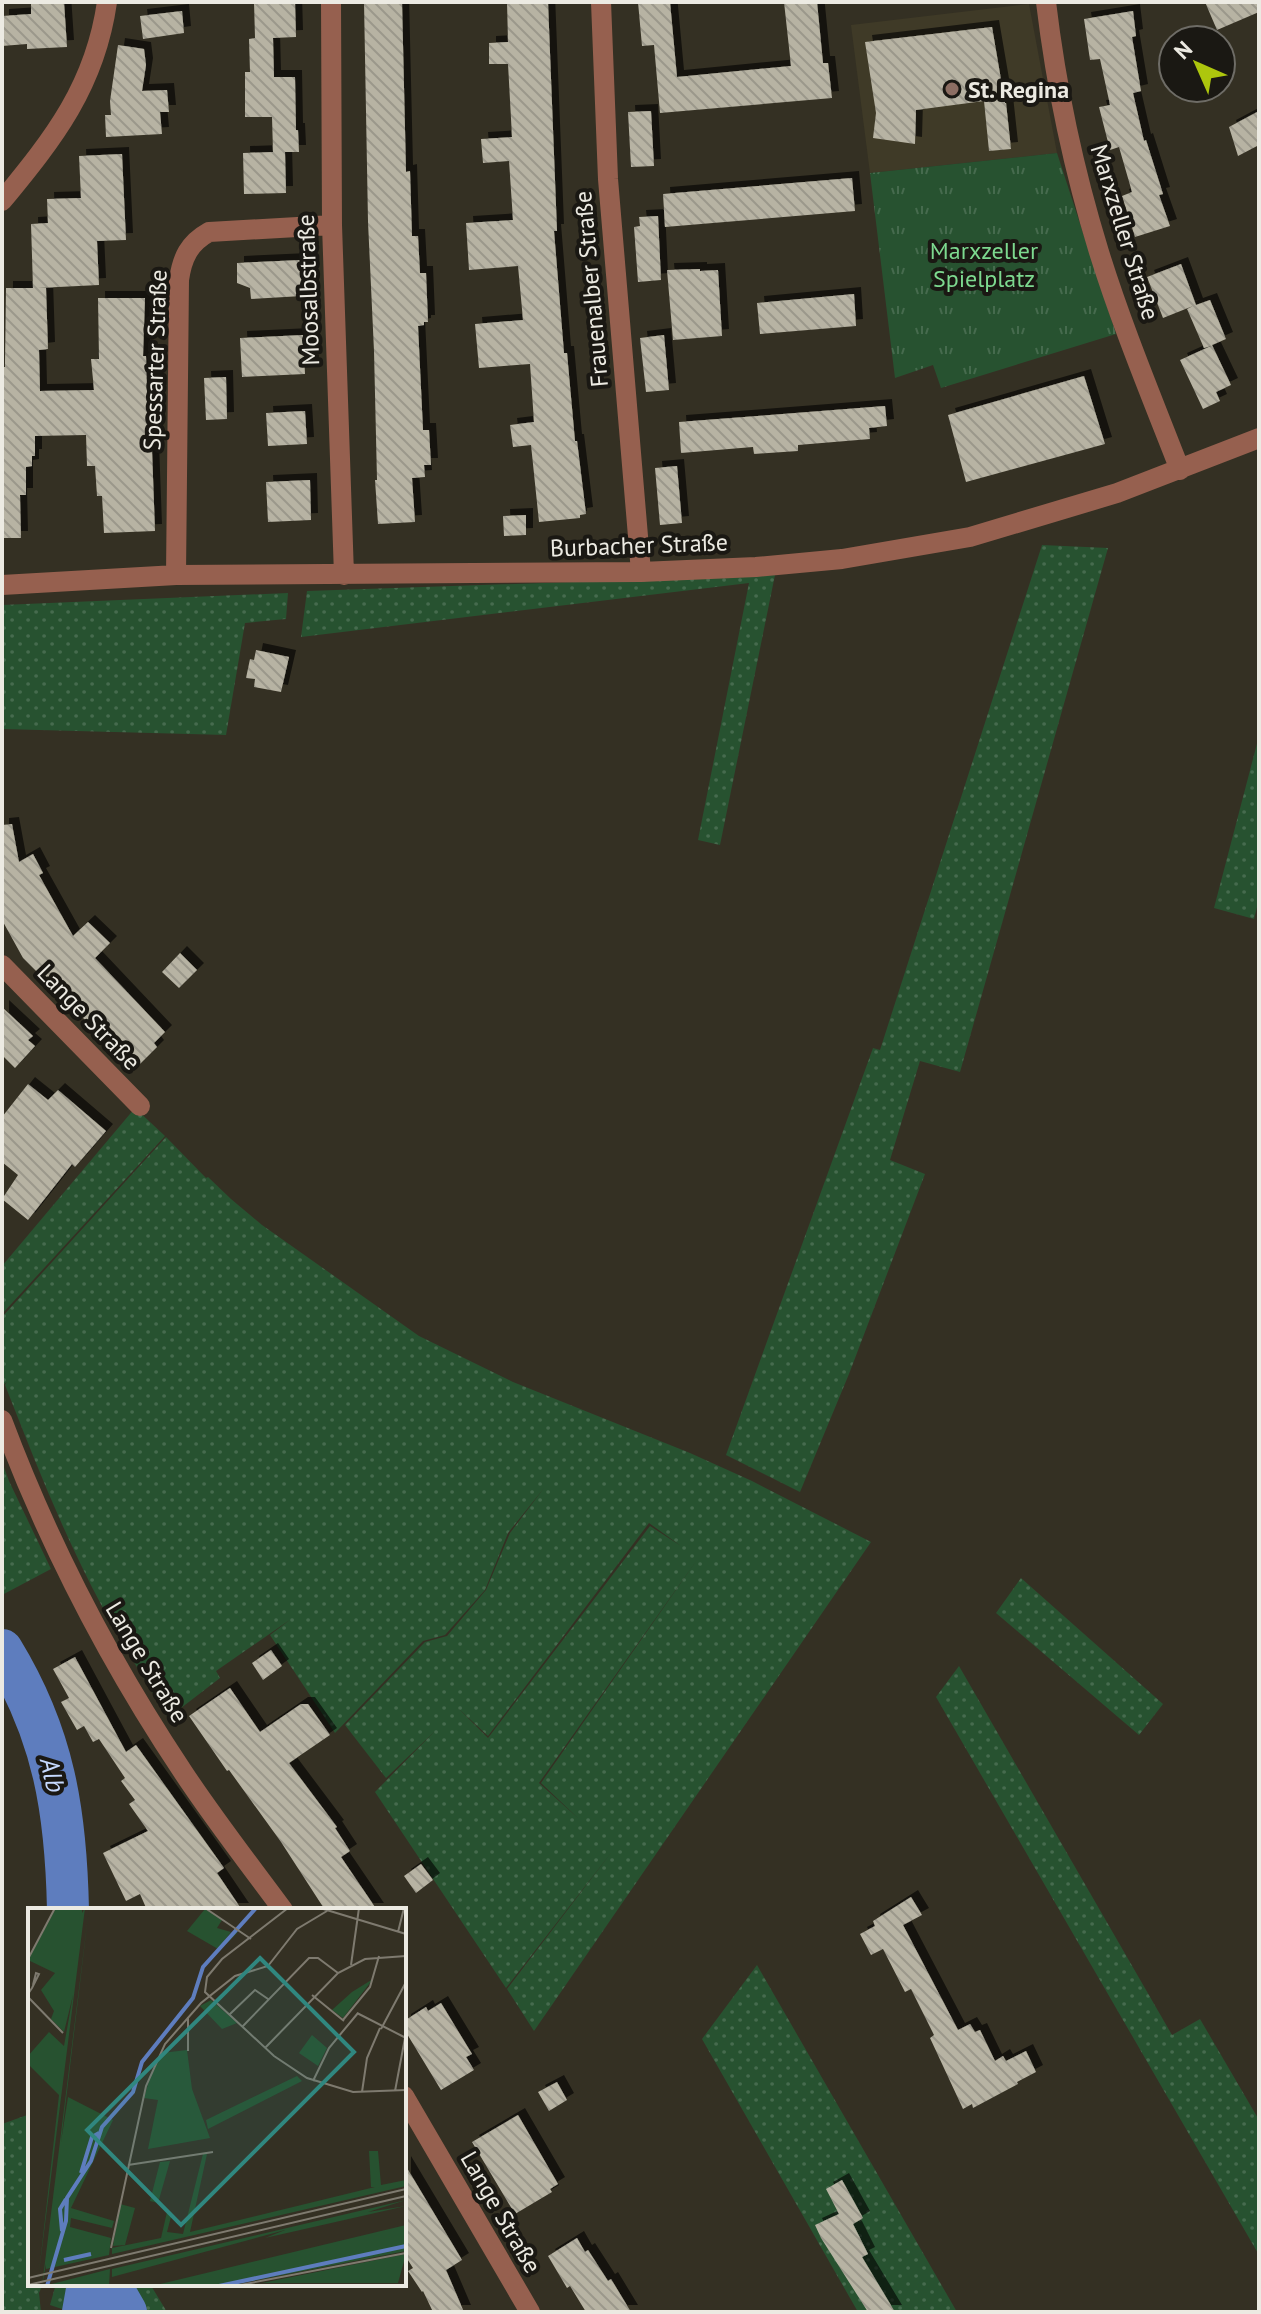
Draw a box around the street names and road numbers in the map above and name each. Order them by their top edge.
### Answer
street label: Marxzeller Straße [1084,140,1166,324]
street label: Frauenalber Straße [567,190,615,388]
street label: Moosalbstraße [290,214,326,366]
street label: Spessarter Straße [136,269,174,451]
street label: Burbacher Straße [549,526,729,564]
street label: Lange Straße [31,957,147,1077]
street label: Lange Straße [99,1596,195,1728]
street label: Lange Straße [454,2145,548,2279]

